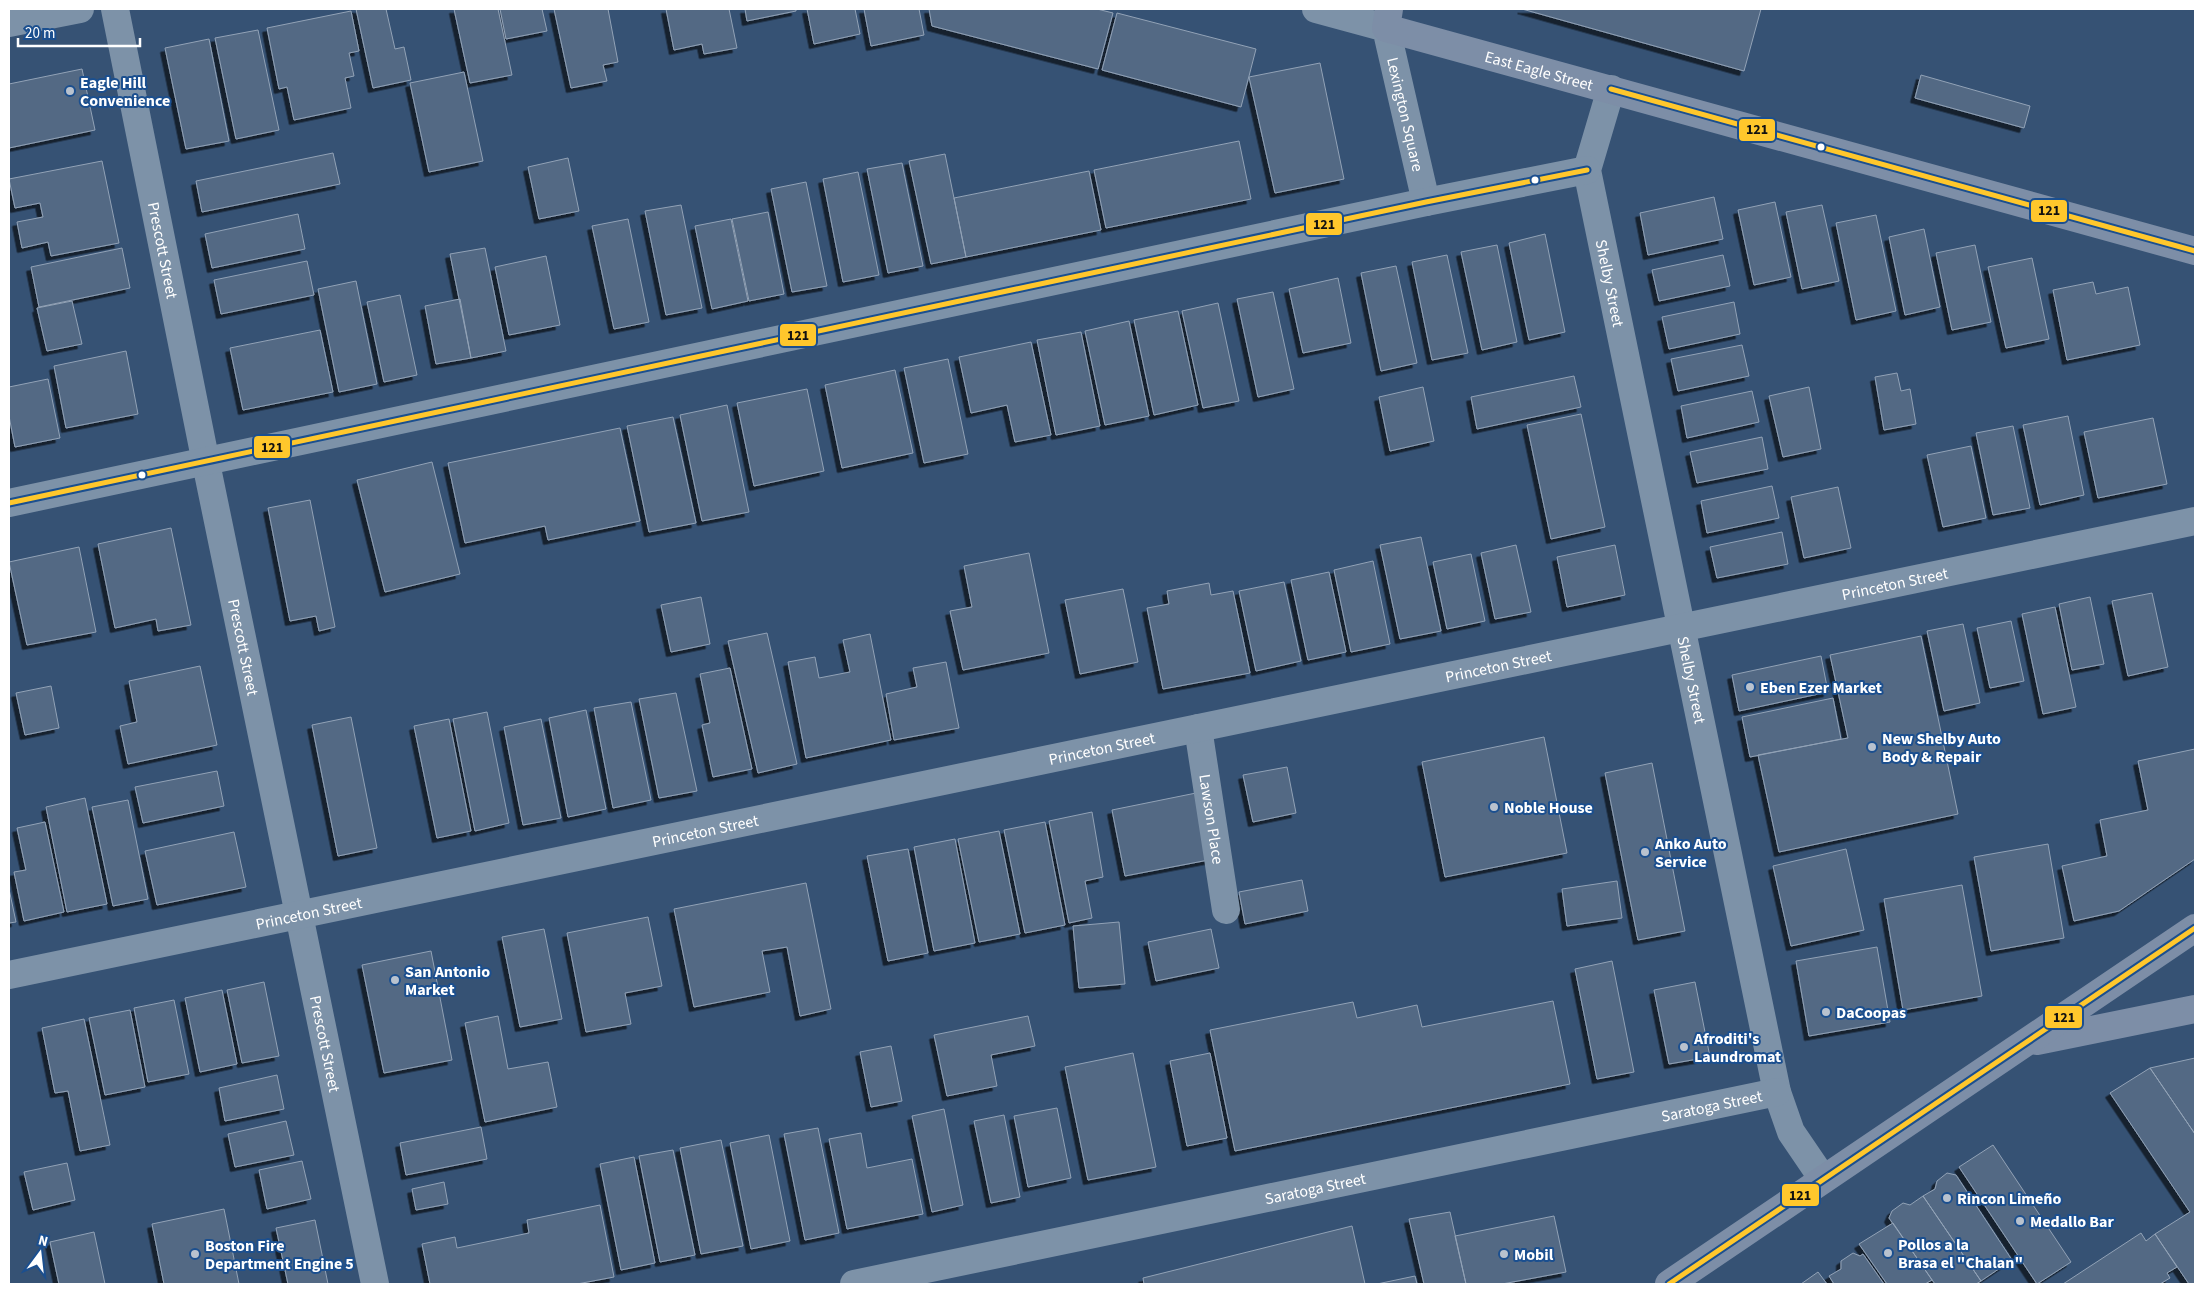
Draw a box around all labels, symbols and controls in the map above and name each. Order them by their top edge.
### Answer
scale bar [18,15,140,47]
text: 20 m [25,23,55,44]
street label: East Eagle Street [1482,46,1596,97]
street label: Lexington Square [1381,55,1429,174]
place label: Eagle Hill Convenience [80,72,170,112]
marker: Eagle Hill Convenience [64,85,76,97]
line badge: 121 [1738,118,1776,142]
text: 121 [1746,120,1768,140]
unlabelled marker [1816,142,1826,152]
unlabelled marker [1530,175,1540,185]
line badge: 121 [2030,199,2068,223]
street label: Prescott Street [142,200,183,301]
text: 121 [2038,201,2060,221]
line badge: 121 [1305,212,1343,236]
text: 121 [1313,215,1335,235]
street label: Shelby Street [1590,238,1629,330]
line badge: 121 [779,323,817,347]
text: 121 [787,326,809,346]
line badge: 121 [253,435,291,459]
text: 121 [261,438,283,458]
unlabelled marker [137,470,147,480]
street label: Princeton Street [1840,562,1951,606]
street label: Prescott Street [222,597,264,698]
street label: Shelby Street [1671,634,1711,726]
street label: Princeton Street [1443,645,1554,688]
place label: Eben Ezer Market [1760,677,1882,699]
marker: Eben Ezer Market [1744,681,1756,693]
street label: Princeton Street [1047,727,1158,771]
place label: New Shelby Auto Body & Repair [1882,728,2001,768]
marker: New Shelby Auto Body & Repair [1866,741,1878,753]
street label: Lawson Place [1193,772,1229,866]
place label: Noble House [1504,797,1593,819]
marker: Noble House [1488,801,1500,813]
street label: Princeton Street [650,810,761,853]
place label: Anko Auto Service [1654,833,1727,873]
marker: Anko Auto Service [1639,846,1651,858]
street label: Princeton Street [254,892,365,936]
place label: San Antonio Market [405,961,490,1001]
marker: San Antonio Market [389,974,401,986]
street label: Prescott Street [304,994,345,1095]
place label: DaCoopas [1836,1002,1906,1024]
line badge: 121 [2044,1005,2083,1029]
marker: DaCoopas [1820,1006,1832,1018]
text: 121 [2053,1008,2075,1028]
place label: Afroditi's Laundromat [1693,1028,1781,1068]
marker: Afroditi's Laundromat [1678,1041,1690,1053]
street label: Saratoga Street [1659,1085,1765,1128]
street label: Saratoga Street [1263,1168,1368,1210]
line badge: 121 [1781,1183,1820,1207]
text: 121 [1789,1186,1811,1206]
place label: Rincon Limeño [1957,1188,2062,1210]
marker: Rincon Limeño [1941,1192,1953,1204]
place label: Medallo Bar [2030,1211,2114,1233]
marker: Medallo Bar [2014,1215,2026,1227]
north arrow [15,1228,65,1278]
text: N [36,1231,50,1252]
place label: Pollos a la Brasa el "Chalan" [1898,1234,2023,1274]
place label: Boston Fire Department Engine 5 [205,1235,354,1275]
place label: Mobil [1514,1244,1554,1266]
marker: Pollos a la Brasa el "Chalan" [1882,1247,1894,1259]
marker: Boston Fire Department Engine 5 [189,1248,201,1260]
marker: Mobil [1498,1248,1510,1260]

